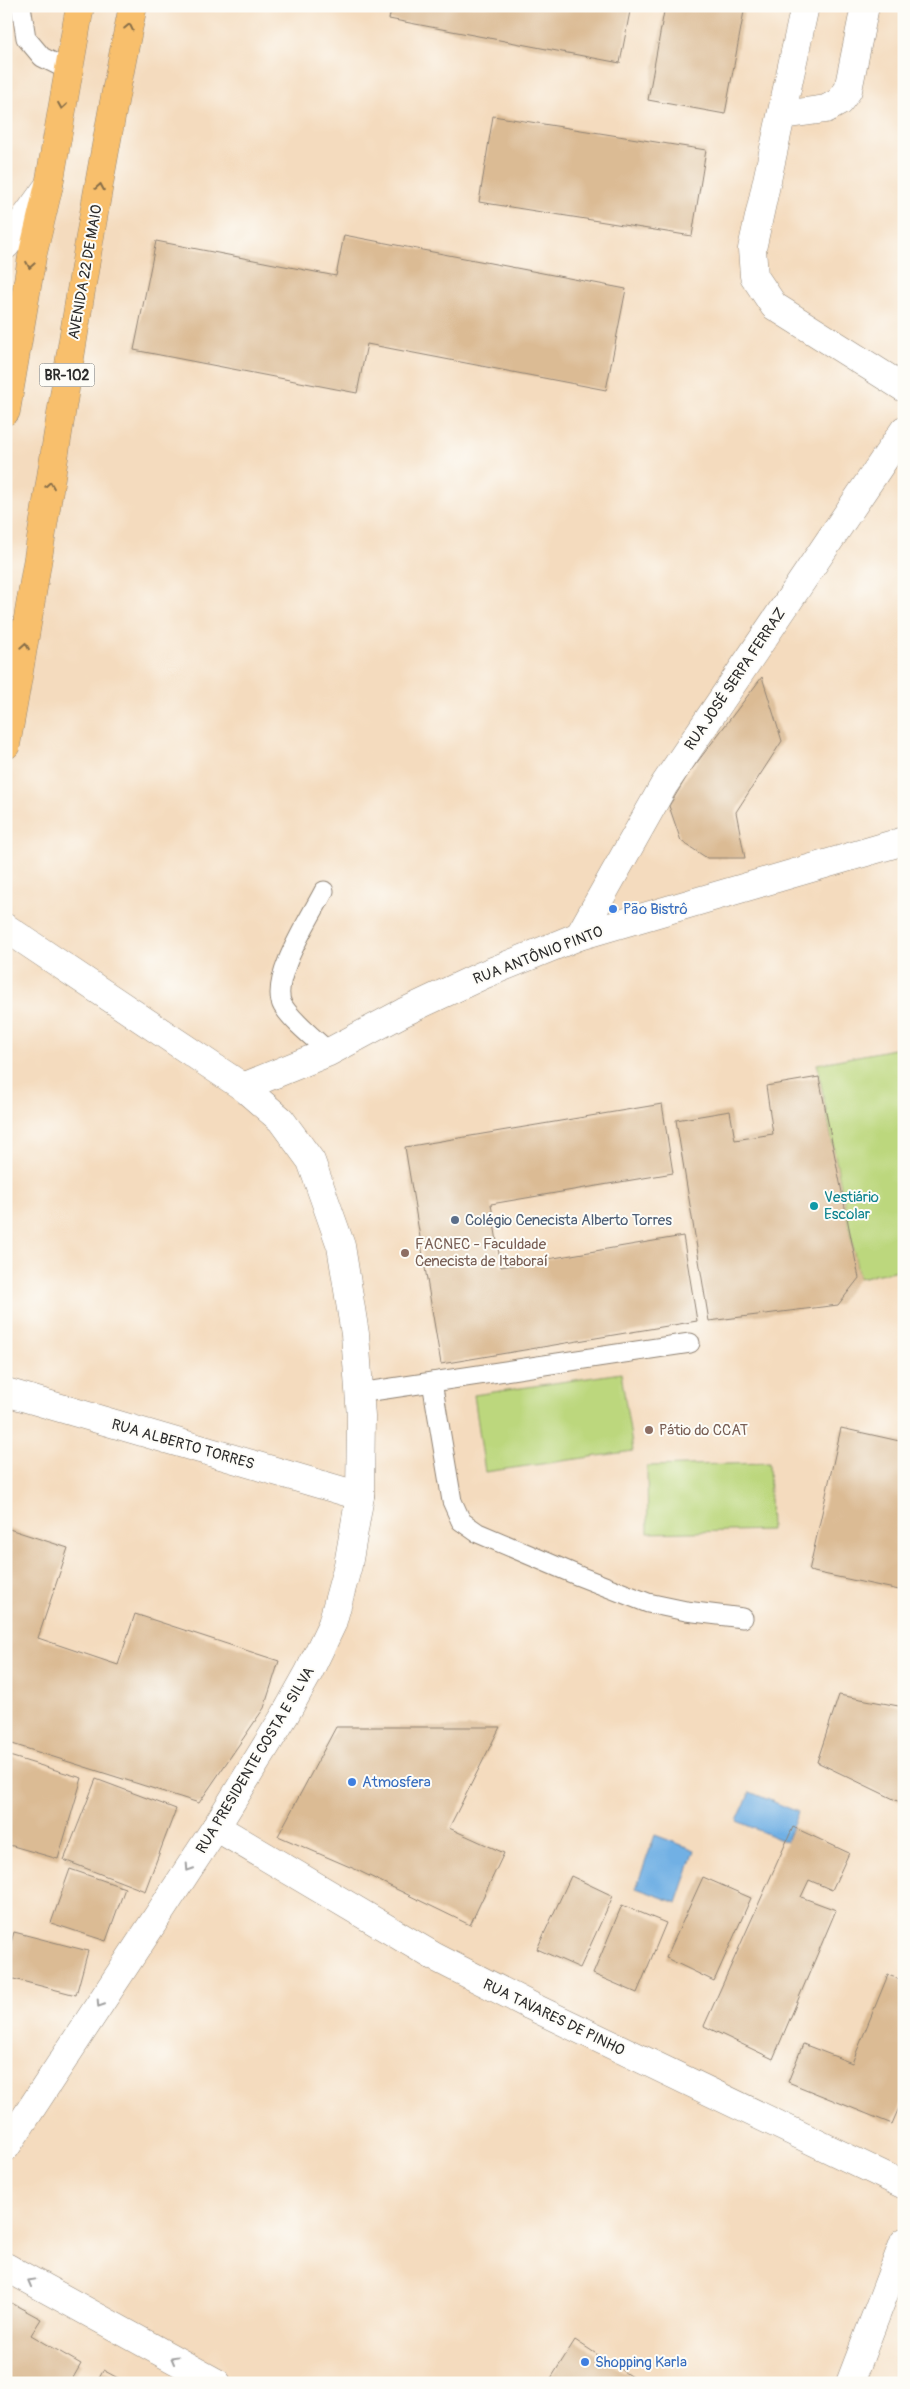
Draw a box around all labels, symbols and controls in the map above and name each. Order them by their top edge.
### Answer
one-way arrow [123,22,134,31]
one-way arrow [58,102,68,110]
one-way arrow [94,182,104,191]
street label: AVENIDA 22 DE MAIO [64,203,107,341]
one-way arrow [26,261,36,270]
road number: BR-102 [40,364,94,386]
one-way arrow [44,481,55,489]
street label: RUA JOSÉ SERPA FERRAZ [681,604,790,754]
one-way arrow [19,641,29,650]
place label: Pão Bistrô [623,900,688,919]
marker: Pão Bistrô [607,903,619,915]
street label: RUA ANTÔNIO PINTO [471,922,606,989]
place label: Vestiário Escolar [824,1188,879,1224]
marker: Vestiário Escolar [808,1200,820,1212]
place label: Colégio Cenecista Alberto Torres [465,1211,672,1230]
marker: Colégio Cenecista Alberto Torres [449,1214,461,1226]
place label: FACNEC - Faculdade Cenecista de Itaboraí [415,1235,548,1271]
marker: FACNEC - Faculdade Cenecista de Itaboraí [399,1247,411,1259]
street label: RUA ALBERTO TORRES [109,1415,256,1474]
place label: Pátio do CCAT [659,1421,748,1440]
marker: Pátio do CCAT [643,1424,655,1436]
street label: RUA PRESIDENTE COSTA E SILVA [192,1663,319,1857]
place label: Atmosfera [362,1773,431,1792]
marker: Atmosfera [346,1776,358,1788]
one-way arrow [186,1862,195,1872]
street label: RUA TAVARES DE PINHO [480,1975,628,2060]
one-way arrow [97,1998,106,2008]
one-way arrow [28,2278,37,2288]
place label: Shopping Karla [595,2353,687,2372]
one-way arrow [170,2356,179,2366]
marker: Shopping Karla [579,2356,591,2368]

